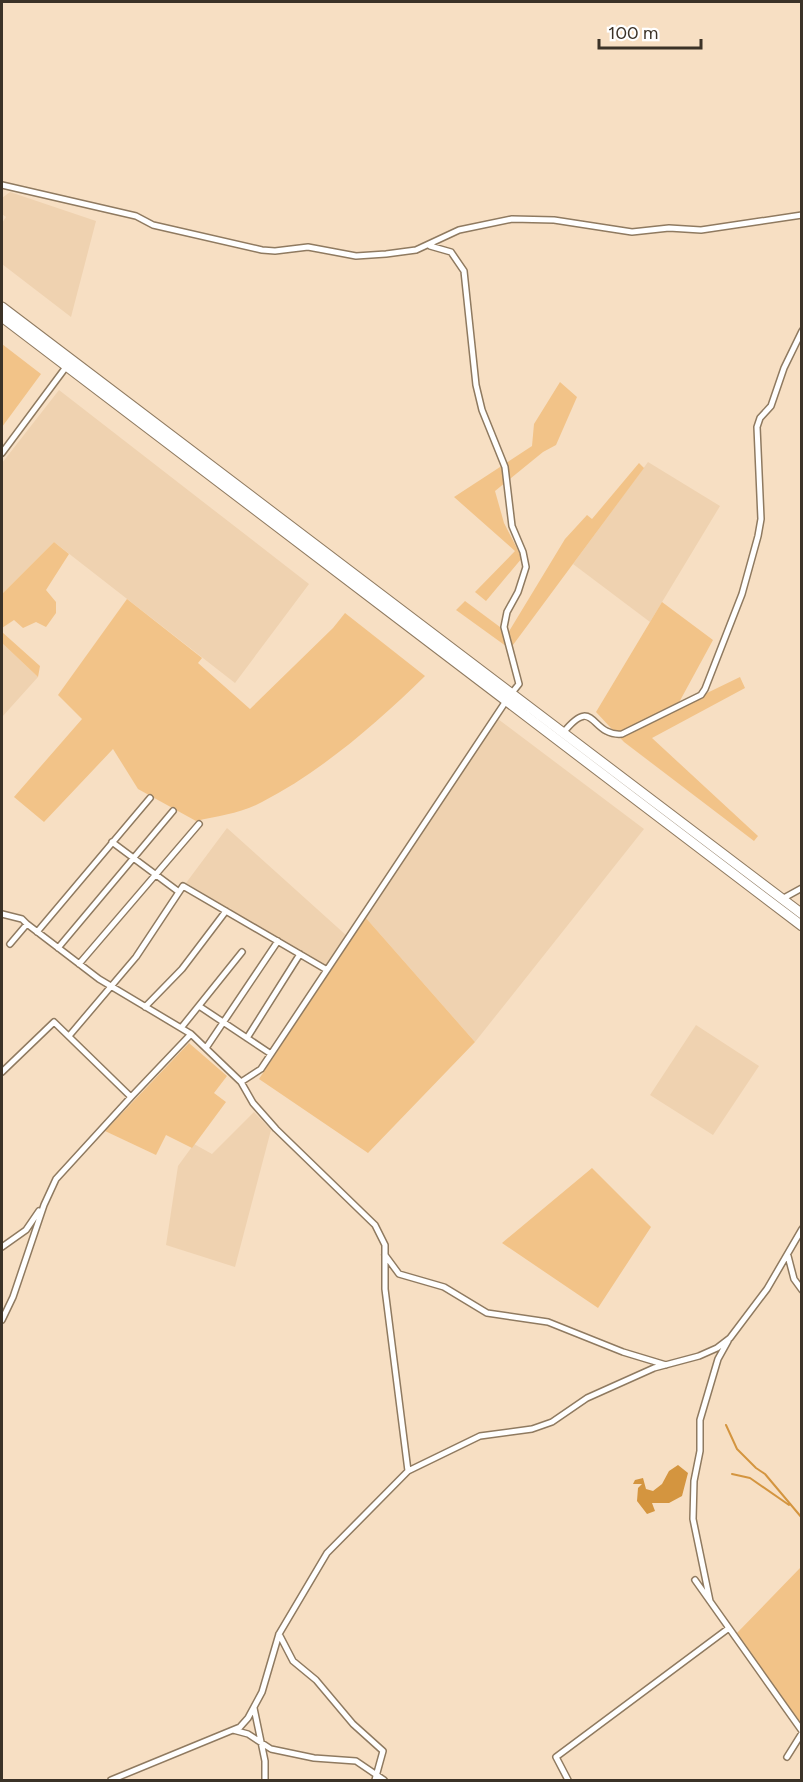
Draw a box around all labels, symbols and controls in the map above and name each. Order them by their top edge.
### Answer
scale bar [599,12,701,50]
text: 100 m [608,22,658,44]

